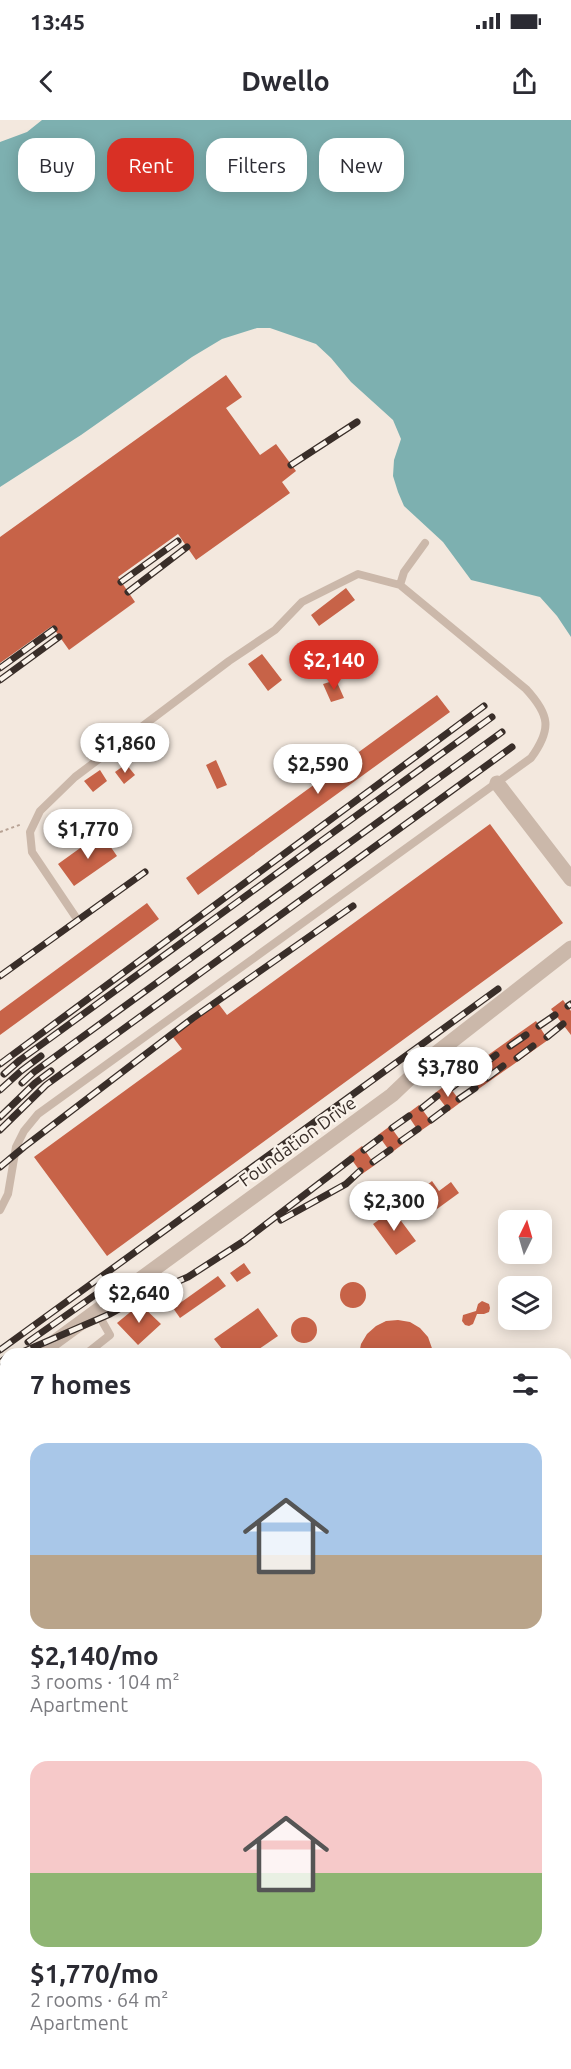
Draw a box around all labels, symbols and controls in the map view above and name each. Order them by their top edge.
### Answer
text: 13:45 [30,9,85,34]
icon: back [30,65,63,98]
icon: share [508,65,541,98]
text: Dwello [241,66,330,96]
chip: Buy [18,138,95,192]
chip: Rent [107,138,194,192]
chip: Filters [206,138,307,192]
chip: New [319,138,404,192]
pin: $2,140 [285,640,383,691]
text: $2,140 [303,648,365,671]
pin: $1,860 [76,723,174,774]
text: $1,860 [94,731,156,754]
pin: $2,590 [269,744,367,795]
text: $2,590 [287,752,349,775]
pin: $1,770 [39,809,137,860]
text: $1,770 [57,817,119,840]
pin: $3,780 [399,1047,497,1098]
text: $3,780 [417,1055,479,1078]
street label: Foundation Drive [235,1092,359,1190]
pin: $2,300 [345,1181,443,1232]
text: $2,300 [363,1189,425,1212]
north arrow [498,1210,552,1264]
map controls [498,1210,552,1330]
pin: $2,640 [90,1273,188,1324]
button: layers [498,1276,552,1330]
text: $2,640 [108,1281,170,1304]
icon: filters [509,1368,542,1401]
text: 7 homes [30,1370,131,1399]
icon: home [232,1482,340,1590]
text: $2,140/mo [30,1641,159,1670]
text: 3 rooms · 104 m² [30,1670,180,1693]
text: Apartment [30,1693,128,1716]
icon: home [232,1800,340,1908]
text: $1,770/mo [30,1959,159,1988]
text: 2 rooms · 64 m² [30,1988,168,2011]
text: Apartment [30,2011,128,2034]

